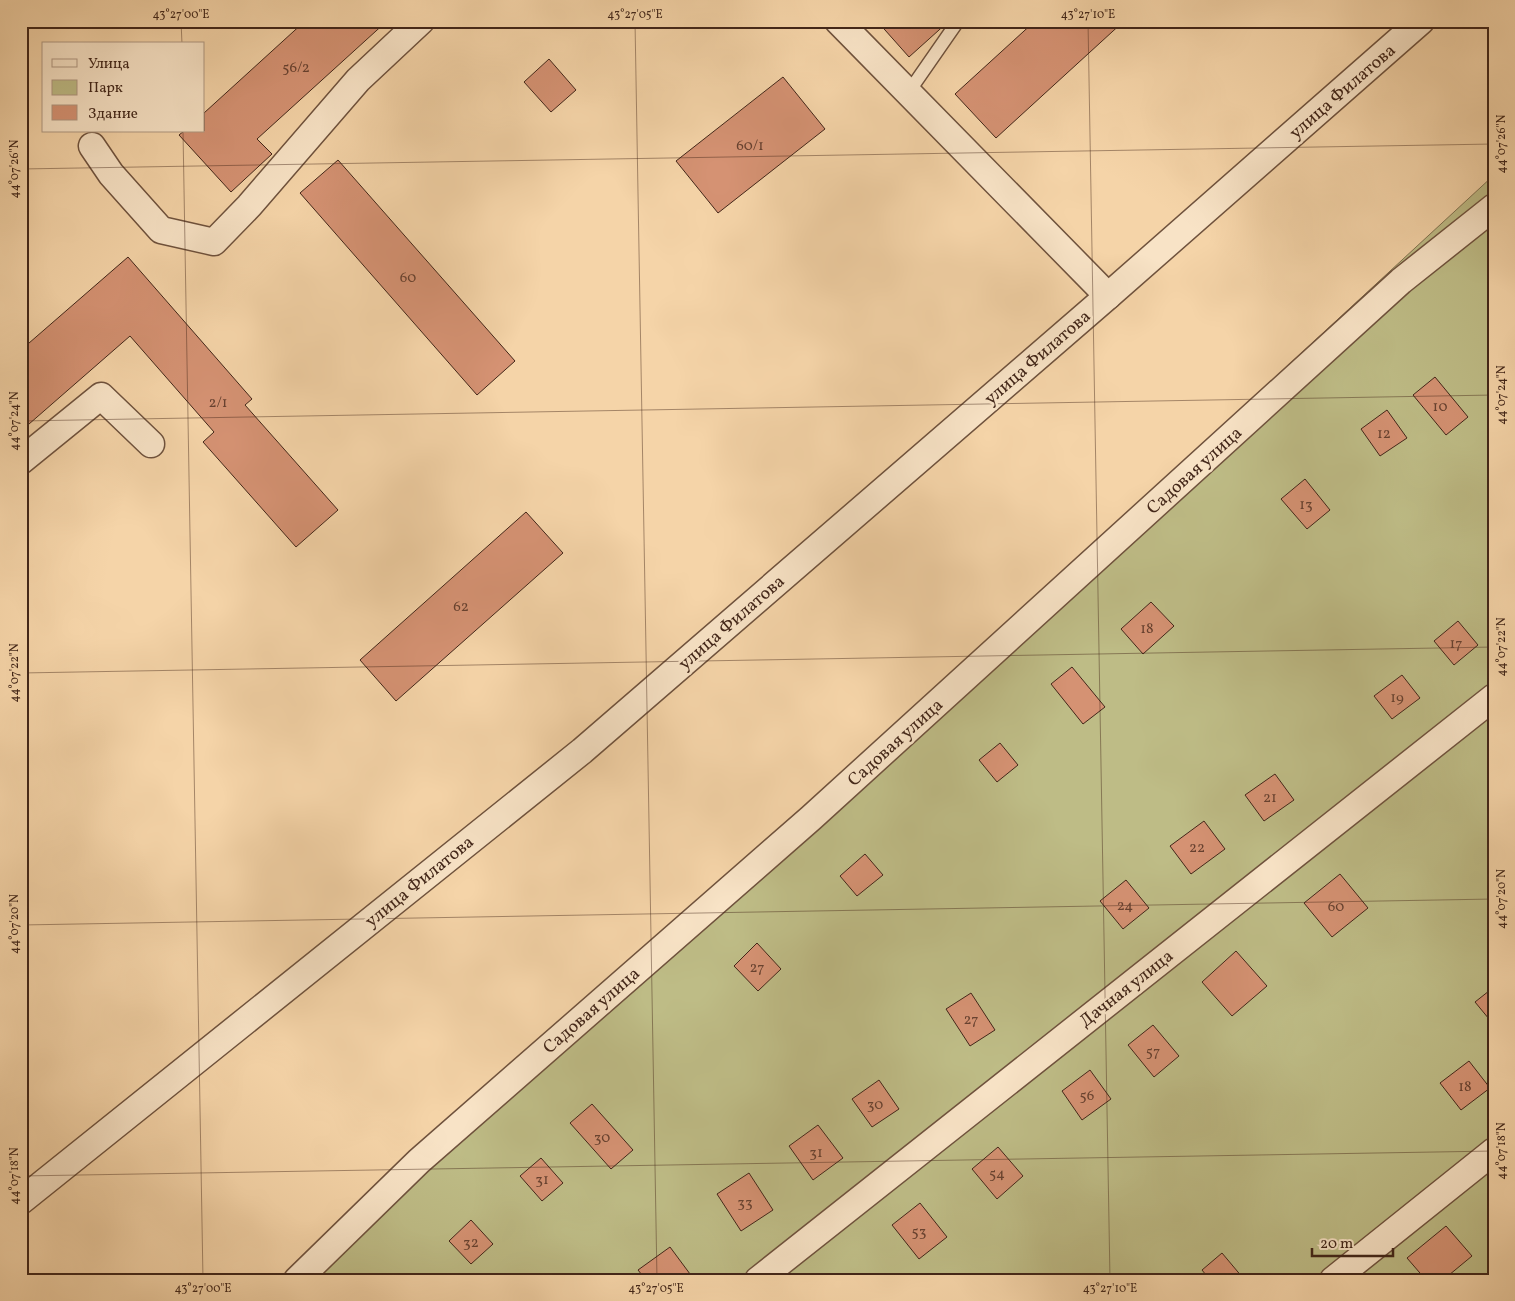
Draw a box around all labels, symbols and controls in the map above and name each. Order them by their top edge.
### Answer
text: 43°27'00"E [152,7,210,23]
text: 43°27'05"E [607,7,663,23]
text: 43°27'10"E [1061,7,1115,23]
street label: улица Филатова [1284,39,1402,145]
legend [42,42,205,132]
text: Улица [88,54,130,75]
house number: 56/2 [282,58,310,79]
text: Парк [88,78,123,99]
text: Здание [88,104,138,125]
text: 44°07'26"N [1494,114,1510,174]
house number: 60/1 [736,136,764,157]
text: 44°07'26"N [7,139,23,199]
house number: 60 [400,268,416,289]
street label: улица Филатова [979,305,1097,411]
text: 44°07'24"N [1494,365,1510,425]
text: 44°07'24"N [7,391,23,451]
house number: 2/1 [209,393,227,414]
house number: 10 [1433,397,1447,418]
street label: Садовая улица [1142,421,1248,521]
house number: 12 [1377,424,1391,445]
house number: 13 [1299,495,1313,516]
street label: улица Филатова [673,570,791,676]
house number: 62 [453,597,469,618]
text: 44°07'22"N [1494,617,1510,677]
house number: 18 [1140,619,1154,640]
house number: 17 [1449,634,1463,655]
text: 44°07'22"N [7,643,23,703]
house number: 19 [1390,688,1404,709]
street label: Садовая улица [843,693,949,793]
house number: 21 [1263,788,1277,809]
street label: улица Филатова [360,830,480,934]
house number: 22 [1189,838,1205,859]
text: 44°07'20"N [1494,869,1510,929]
text: 44°07'20"N [7,894,23,954]
house number: 24 [1117,896,1133,917]
house number: 60 [1328,897,1344,918]
street label: Дачная улица [1075,944,1179,1034]
house number: 27 [750,958,764,979]
street label: Садовая улица [538,962,646,1060]
house number: 27 [964,1010,978,1031]
house number: 57 [1146,1042,1160,1063]
house number: 18 [1458,1077,1472,1098]
house number: 56 [1080,1086,1094,1107]
house number: 30 [867,1095,883,1116]
text: 44°07'18"N [1494,1122,1510,1180]
house number: 30 [594,1128,610,1149]
house number: 31 [809,1143,823,1164]
text: 44°07'18"N [7,1147,23,1205]
house number: 54 [989,1164,1005,1185]
house number: 31 [535,1170,549,1191]
house number: 33 [737,1193,753,1214]
house number: 53 [912,1222,926,1243]
scale bar [1312,1226,1394,1258]
house number: 32 [463,1233,479,1254]
text: 20 m [1320,1234,1353,1255]
text: 43°27'00"E [174,1281,232,1297]
text: 43°27'05"E [628,1281,684,1297]
text: 43°27'10"E [1083,1281,1137,1297]

